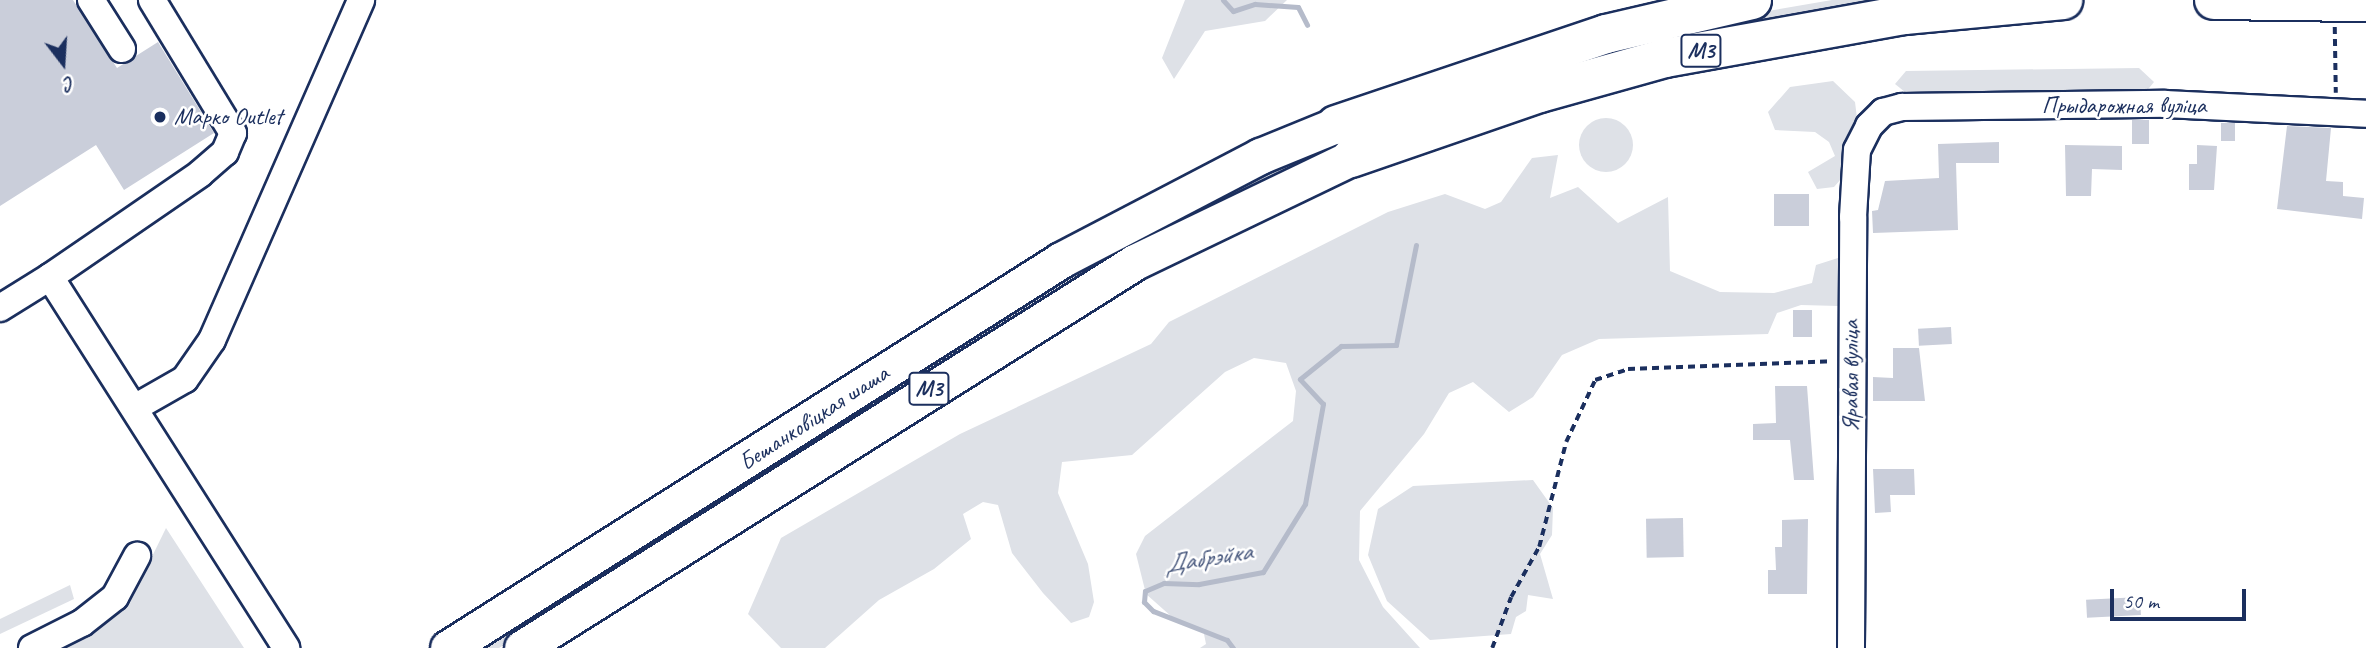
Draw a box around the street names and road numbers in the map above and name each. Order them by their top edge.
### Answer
road number: М3 [1680,32,1722,70]
street label: Прыдарожная вуліца [2042,92,2206,120]
street label: Яравая вуліца [1837,321,1865,431]
street label: Бешанковіцкая шаша [734,359,894,477]
road number: М3 [908,370,950,408]

